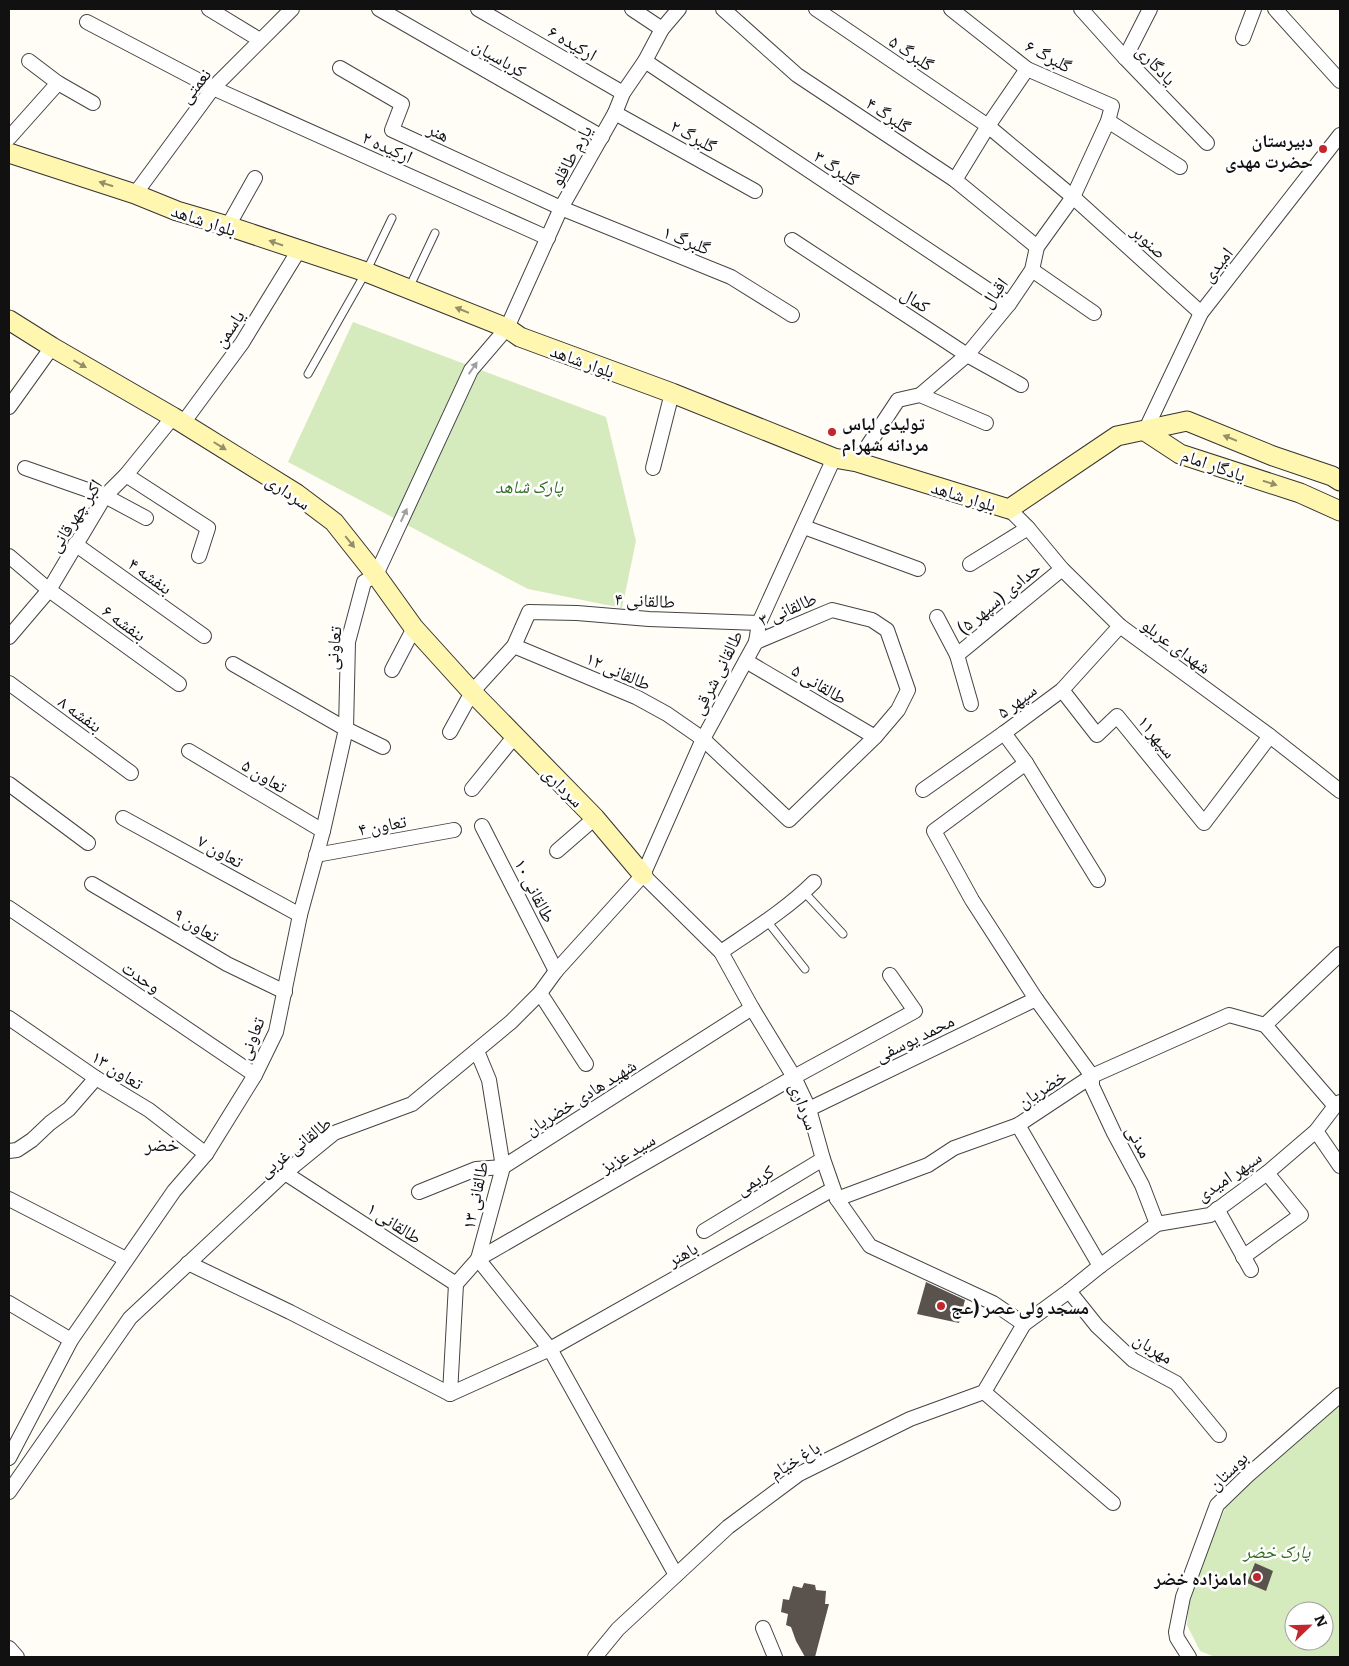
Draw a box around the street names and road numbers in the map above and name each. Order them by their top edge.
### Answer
street label: ارکیده ۶ [543,17,603,67]
street label: گلبرگ ۵ [884,27,940,77]
street label: کرباسیان [468,31,532,83]
street label: گلبرگ ۶ [1021,32,1077,79]
street label: یادگاری [1131,37,1183,91]
street label: نعمتی [171,61,217,109]
street label: گلبرگ ۴ [861,89,917,139]
street label: گلبرگ ۲ [666,111,722,159]
street label: هنر [423,114,455,148]
street label: یارم طاقلو [542,119,598,191]
street label: ارکیده ۲ [358,123,418,169]
street label: گلبرگ ۳ [809,142,865,192]
street label: بلوار شاهد [168,196,240,242]
street label: گلبرگ ۱ [659,217,715,261]
street label: صنوبر [1125,217,1174,264]
street label: امیدی [1193,240,1239,288]
street label: اقبال [972,271,1014,313]
street label: کمال [896,279,936,319]
street label: یاسمن [205,304,251,352]
street label: بلوار شاهد [547,336,619,384]
street label: یادگار امام [1178,440,1250,488]
street label: سرداری [261,466,317,516]
street label: بلوار شاهد [928,472,1000,518]
street label: اکبر چهرقانی [40,473,108,557]
street label: بنفشه ۴ [123,550,179,600]
street label: حدادی (سپهر ۵) [950,554,1046,640]
street label: طالقانی ۴ [614,584,676,614]
street label: طالقانی ۳ [754,584,820,632]
street label: بنفشه ۶ [97,597,153,647]
street label: شهدای عربلو [1137,610,1217,680]
street label: تعاونی [316,625,348,671]
street label: طالقانی شرقی [683,625,749,719]
street label: طالقانی ۱۲ [582,644,656,696]
street label: طالقانی ۵ [787,656,853,710]
street label: سپهر ۵ [990,676,1042,724]
street label: بنفشه ۸ [53,688,109,738]
street label: سپهر۱۱ [1132,709,1184,763]
street label: تعاون ۵ [237,751,293,799]
street label: سرداری [537,759,591,813]
street label: تعاون ۴ [355,806,409,842]
street label: تعاون ۷ [193,826,249,874]
street label: طالقانی ۱۰ [508,853,564,927]
street label: تعاون ۹ [169,900,225,948]
street label: وحدت [117,953,167,999]
street label: محمد یوسفی [870,1006,958,1068]
street label: تعاونی [229,1013,271,1063]
street label: تعاون ۱۳ [87,1042,149,1096]
street label: شهید هادی خضریان [519,1051,641,1141]
street label: خضریان [1011,1062,1071,1114]
street label: سرداری [784,1078,826,1134]
street label: طالقانی غربی [252,1109,336,1183]
street label: مدنی [1120,1120,1160,1162]
street label: سید عزیز [593,1125,660,1179]
street label: سپهر امیدی [1189,1143,1267,1207]
street label: کریمی [730,1157,779,1201]
street label: طالقانی ۱۳ [454,1159,494,1231]
street label: طالقانی ۱ [362,1194,428,1250]
street label: باهنر [661,1234,702,1273]
street label: مهربان [1129,1324,1179,1370]
street label: باغ خیّام [763,1433,825,1485]
street label: بوستان [1201,1444,1253,1496]

